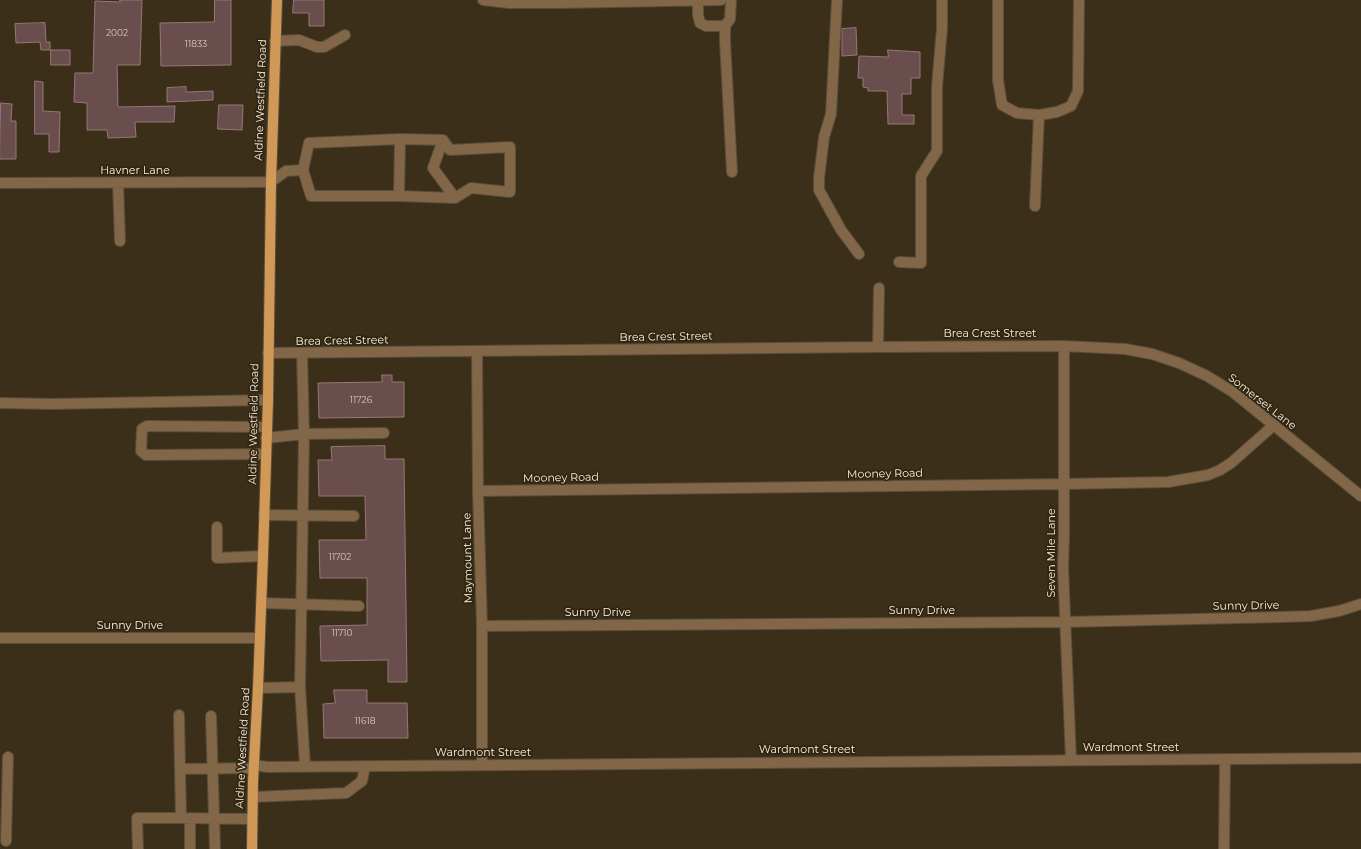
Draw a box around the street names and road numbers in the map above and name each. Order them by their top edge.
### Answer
street label: Aldine Westfield Road [252,39,270,161]
street label: Havner Lane [100,164,170,178]
street label: Brea Crest Street [943,327,1037,341]
street label: Brea Crest Street [619,330,713,344]
street label: Brea Crest Street [295,334,389,348]
street label: Aldine Westfield Road [246,363,262,485]
street label: Somerset Lane [1225,371,1299,433]
street label: Mooney Road [847,467,923,481]
street label: Mooney Road [523,471,599,485]
street label: Seven Mile Lane [1045,508,1059,598]
street label: Maymount Lane [461,513,475,603]
street label: Sunny Drive [1213,599,1279,613]
street label: Sunny Drive [889,604,955,618]
street label: Sunny Drive [565,606,631,620]
street label: Sunny Drive [97,619,163,633]
street label: Aldine Westfield Road [233,687,253,809]
street label: Wardmont Street [1083,741,1179,755]
street label: Wardmont Street [759,743,855,757]
street label: Wardmont Street [435,746,531,760]

